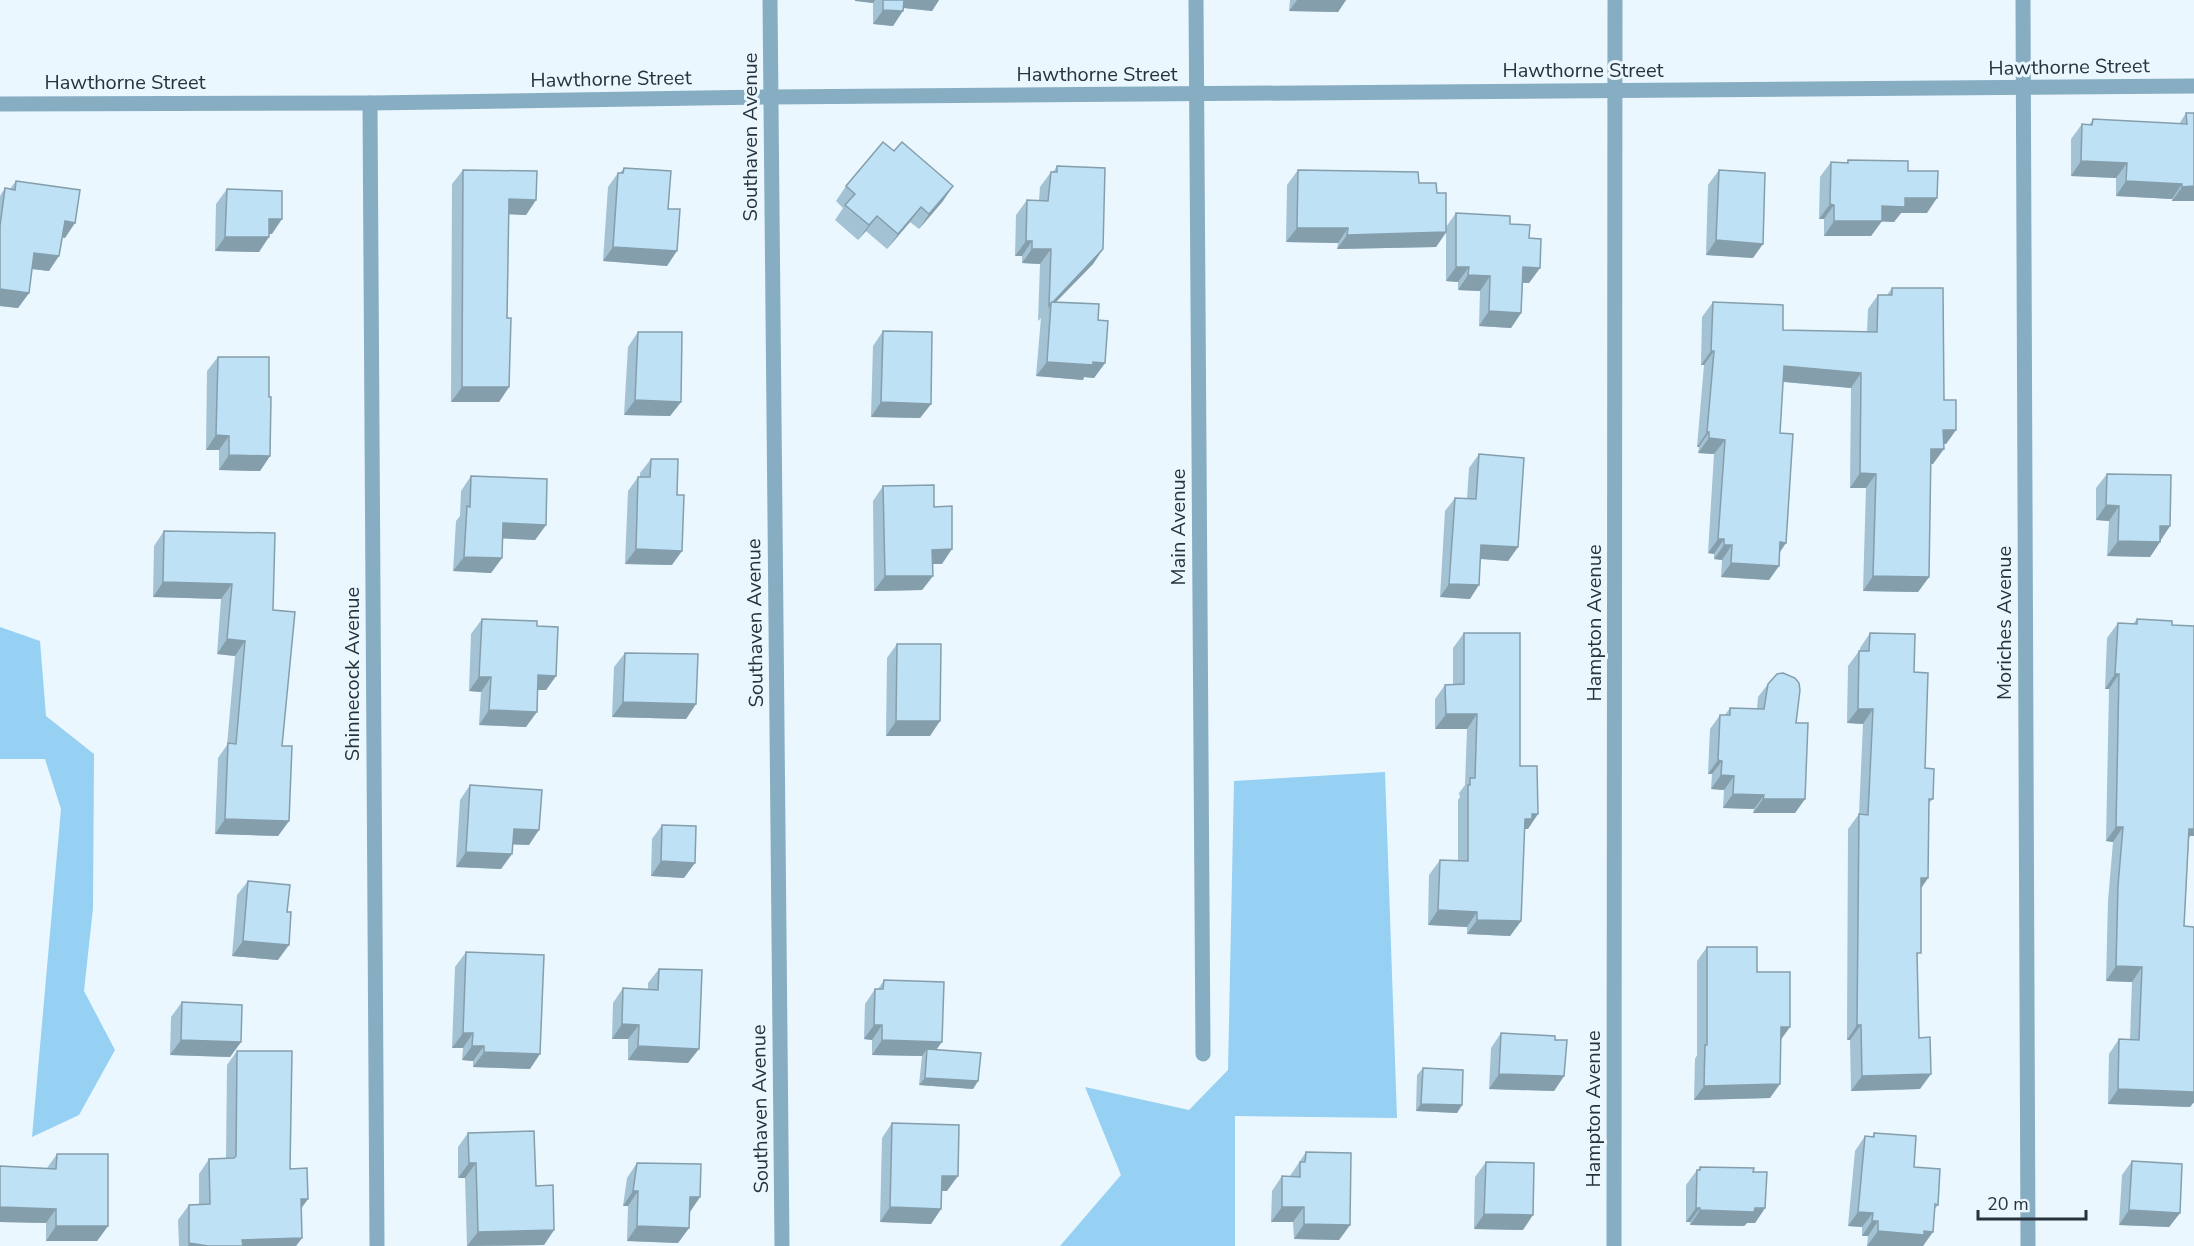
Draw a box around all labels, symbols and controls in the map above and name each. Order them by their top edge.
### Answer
street label: Hawthorne Street [1988,52,2151,82]
street label: Southaven Avenue [737,53,764,221]
street label: Hawthorne Street [1502,57,1665,84]
street label: Hawthorne Street [1016,61,1179,88]
street label: Hawthorne Street [530,64,693,94]
street label: Hawthorne Street [44,69,207,96]
street label: Main Avenue [1165,469,1192,585]
street label: Southaven Avenue [740,538,770,708]
street label: Hampton Avenue [1581,544,1608,702]
street label: Moriches Avenue [1991,546,2018,700]
street label: Shinnecock Avenue [339,587,366,761]
street label: Southaven Avenue [745,1024,775,1194]
street label: Hampton Avenue [1580,1030,1607,1188]
scale bar [1978,1183,2086,1221]
text: 20 m [1987,1192,2029,1216]

